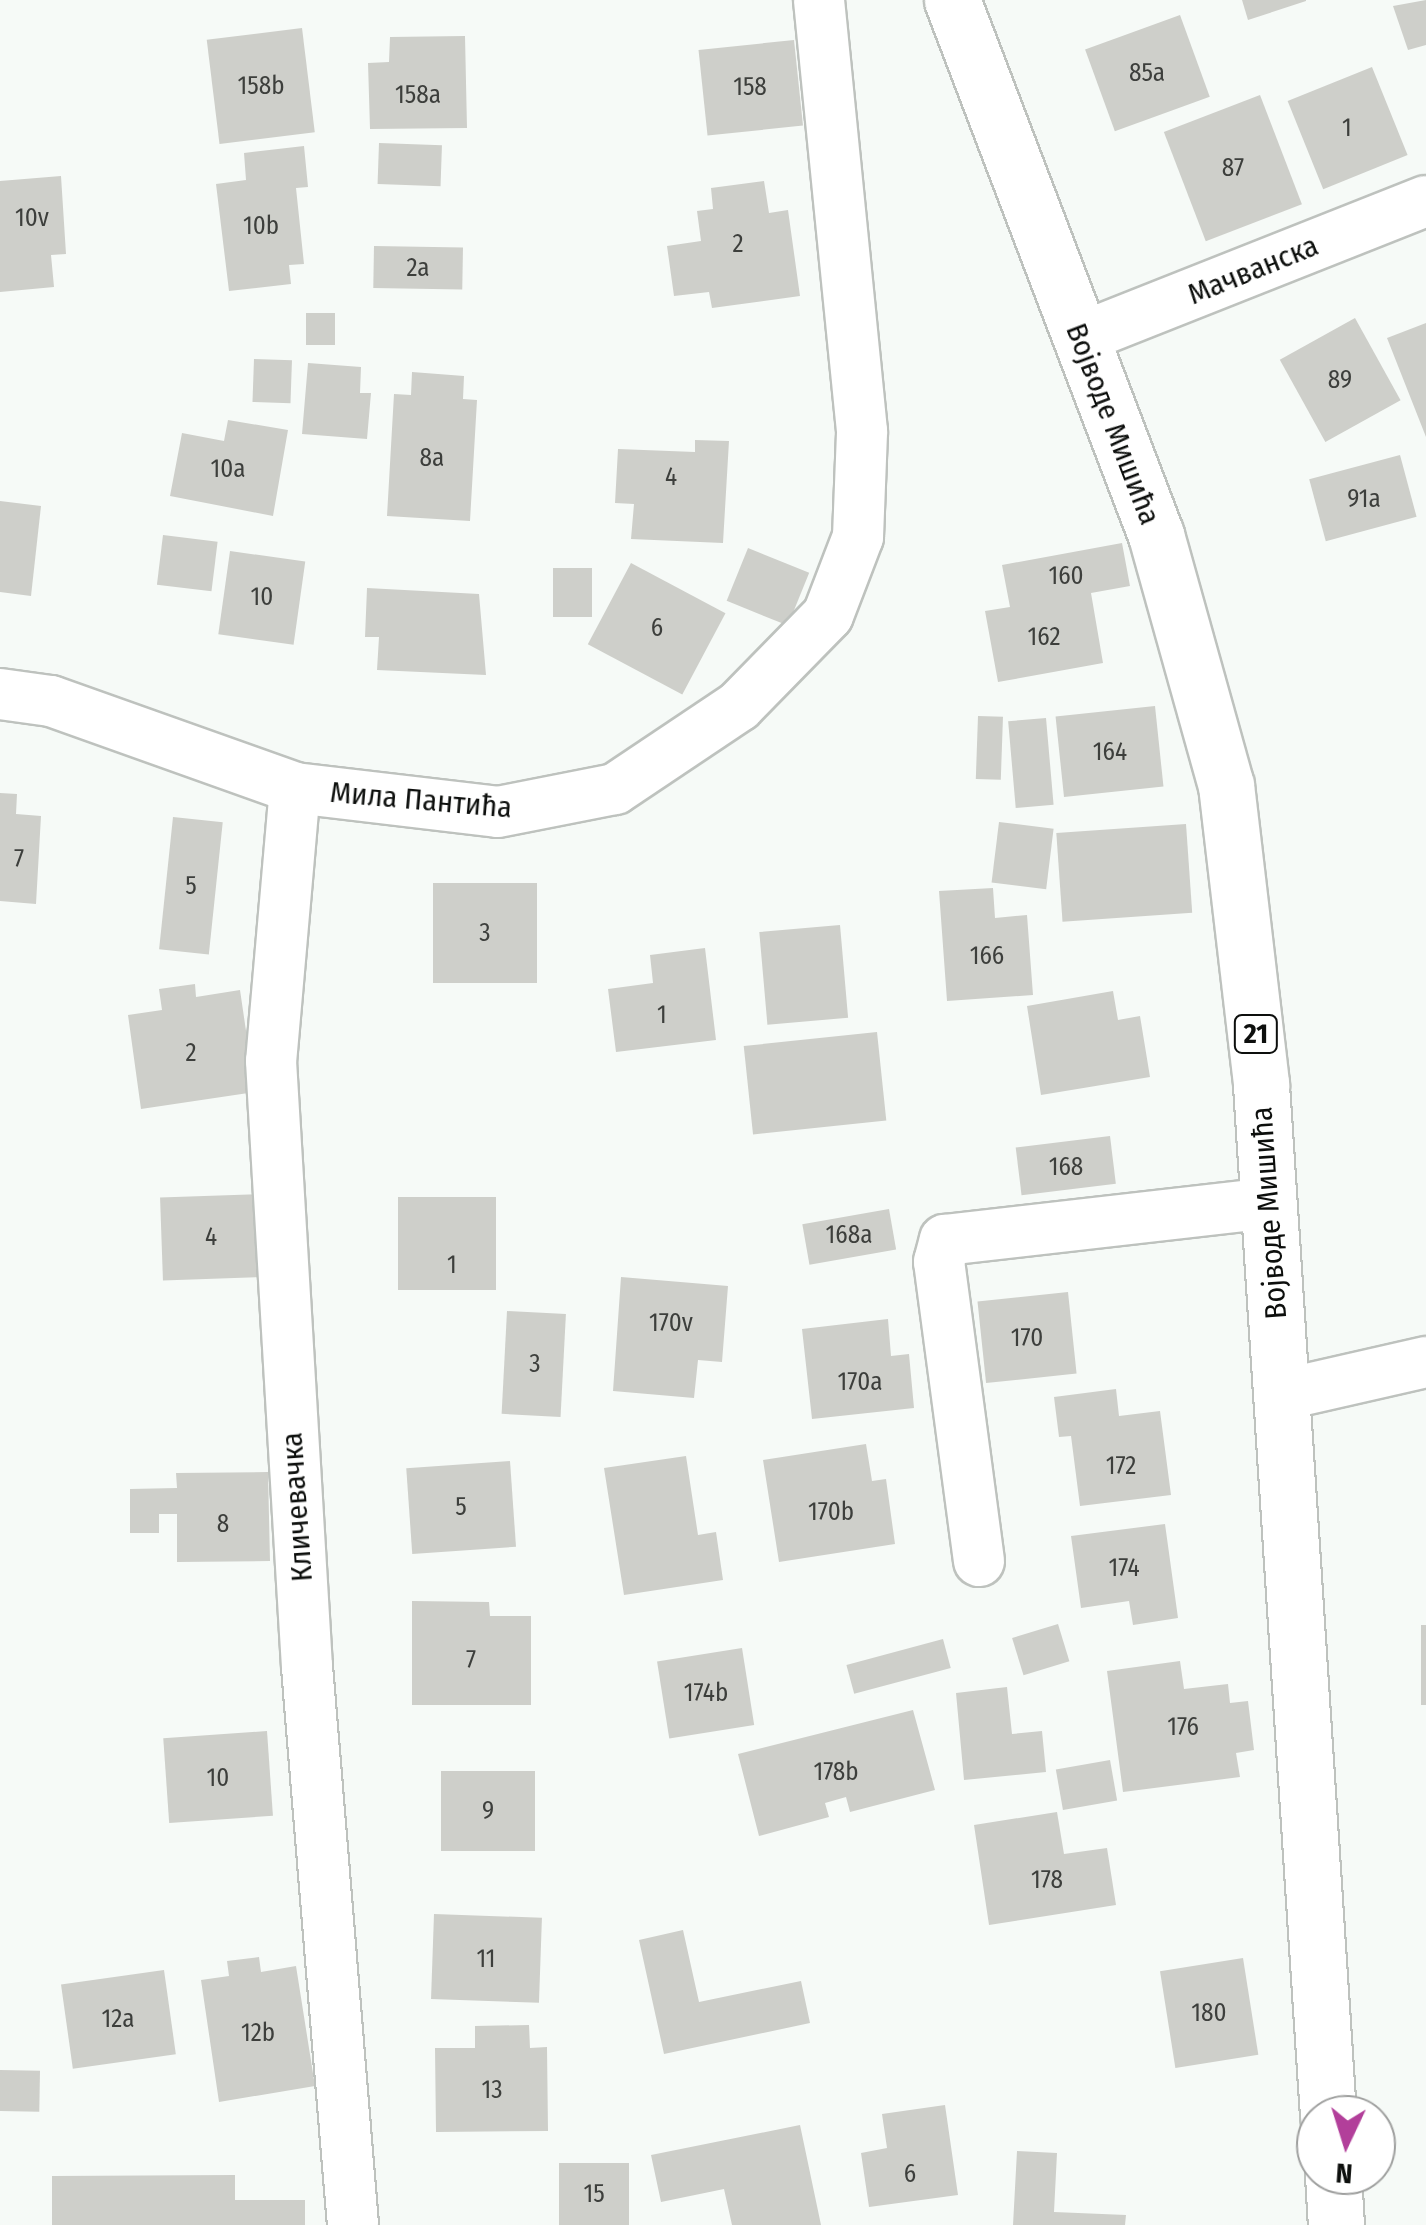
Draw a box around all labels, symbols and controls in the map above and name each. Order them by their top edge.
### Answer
house number: 85a [1129,58,1165,88]
house number: 158b [237,71,285,101]
house number: 158 [733,72,767,102]
house number: 158a [395,80,441,110]
house number: 1 [1342,113,1352,143]
house number: 87 [1222,153,1244,183]
house number: 10v [15,203,49,233]
house number: 10b [243,211,279,241]
street label: Мачванска [1183,228,1323,312]
house number: 2 [732,229,744,259]
house number: 2a [406,253,430,283]
street label: Војводе Мишића [1058,318,1168,530]
house number: 89 [1328,365,1352,395]
house number: 8a [420,443,444,473]
house number: 10a [210,454,246,484]
house number: 4 [665,462,677,492]
house number: 91a [1347,484,1381,514]
house number: 160 [1048,561,1084,591]
house number: 10 [251,582,273,612]
house number: 6 [651,613,663,643]
house number: 162 [1028,622,1060,652]
house number: 164 [1093,737,1127,767]
street label: Мила Пантића [329,774,513,826]
house number: 7 [14,844,24,874]
house number: 5 [185,871,197,901]
house number: 3 [479,918,491,948]
house number: 166 [970,941,1004,971]
house number: 1 [657,1000,667,1030]
road number: 21 [1234,1011,1278,1057]
house number: 2 [185,1038,197,1068]
street label: Војводе Мишића [1244,1106,1294,1320]
house number: 168 [1049,1152,1083,1182]
house number: 168a [826,1220,872,1250]
house number: 4 [205,1222,217,1252]
house number: 1 [447,1250,457,1280]
house number: 170v [649,1308,693,1338]
house number: 170 [1011,1323,1043,1353]
house number: 3 [529,1349,541,1379]
house number: 170a [838,1367,882,1397]
street label: Кличевачка [274,1431,320,1583]
house number: 172 [1106,1451,1136,1481]
house number: 5 [455,1492,467,1522]
house number: 170b [808,1497,854,1527]
house number: 8 [217,1509,229,1539]
house number: 174 [1108,1553,1140,1583]
house number: 7 [466,1645,476,1675]
house number: 174b [684,1678,728,1708]
house number: 176 [1167,1712,1199,1742]
house number: 178b [813,1757,859,1787]
house number: 10 [207,1763,229,1793]
house number: 9 [482,1796,494,1826]
house number: 178 [1031,1865,1063,1895]
house number: 11 [476,1944,496,1974]
house number: 180 [1191,1998,1227,2028]
house number: 12a [102,2004,134,2034]
house number: 12b [241,2018,275,2048]
house number: 13 [481,2075,503,2105]
north arrow [1296,2095,1396,2195]
text: N [1334,2156,1354,2190]
house number: 6 [904,2159,916,2189]
house number: 15 [583,2179,605,2209]

